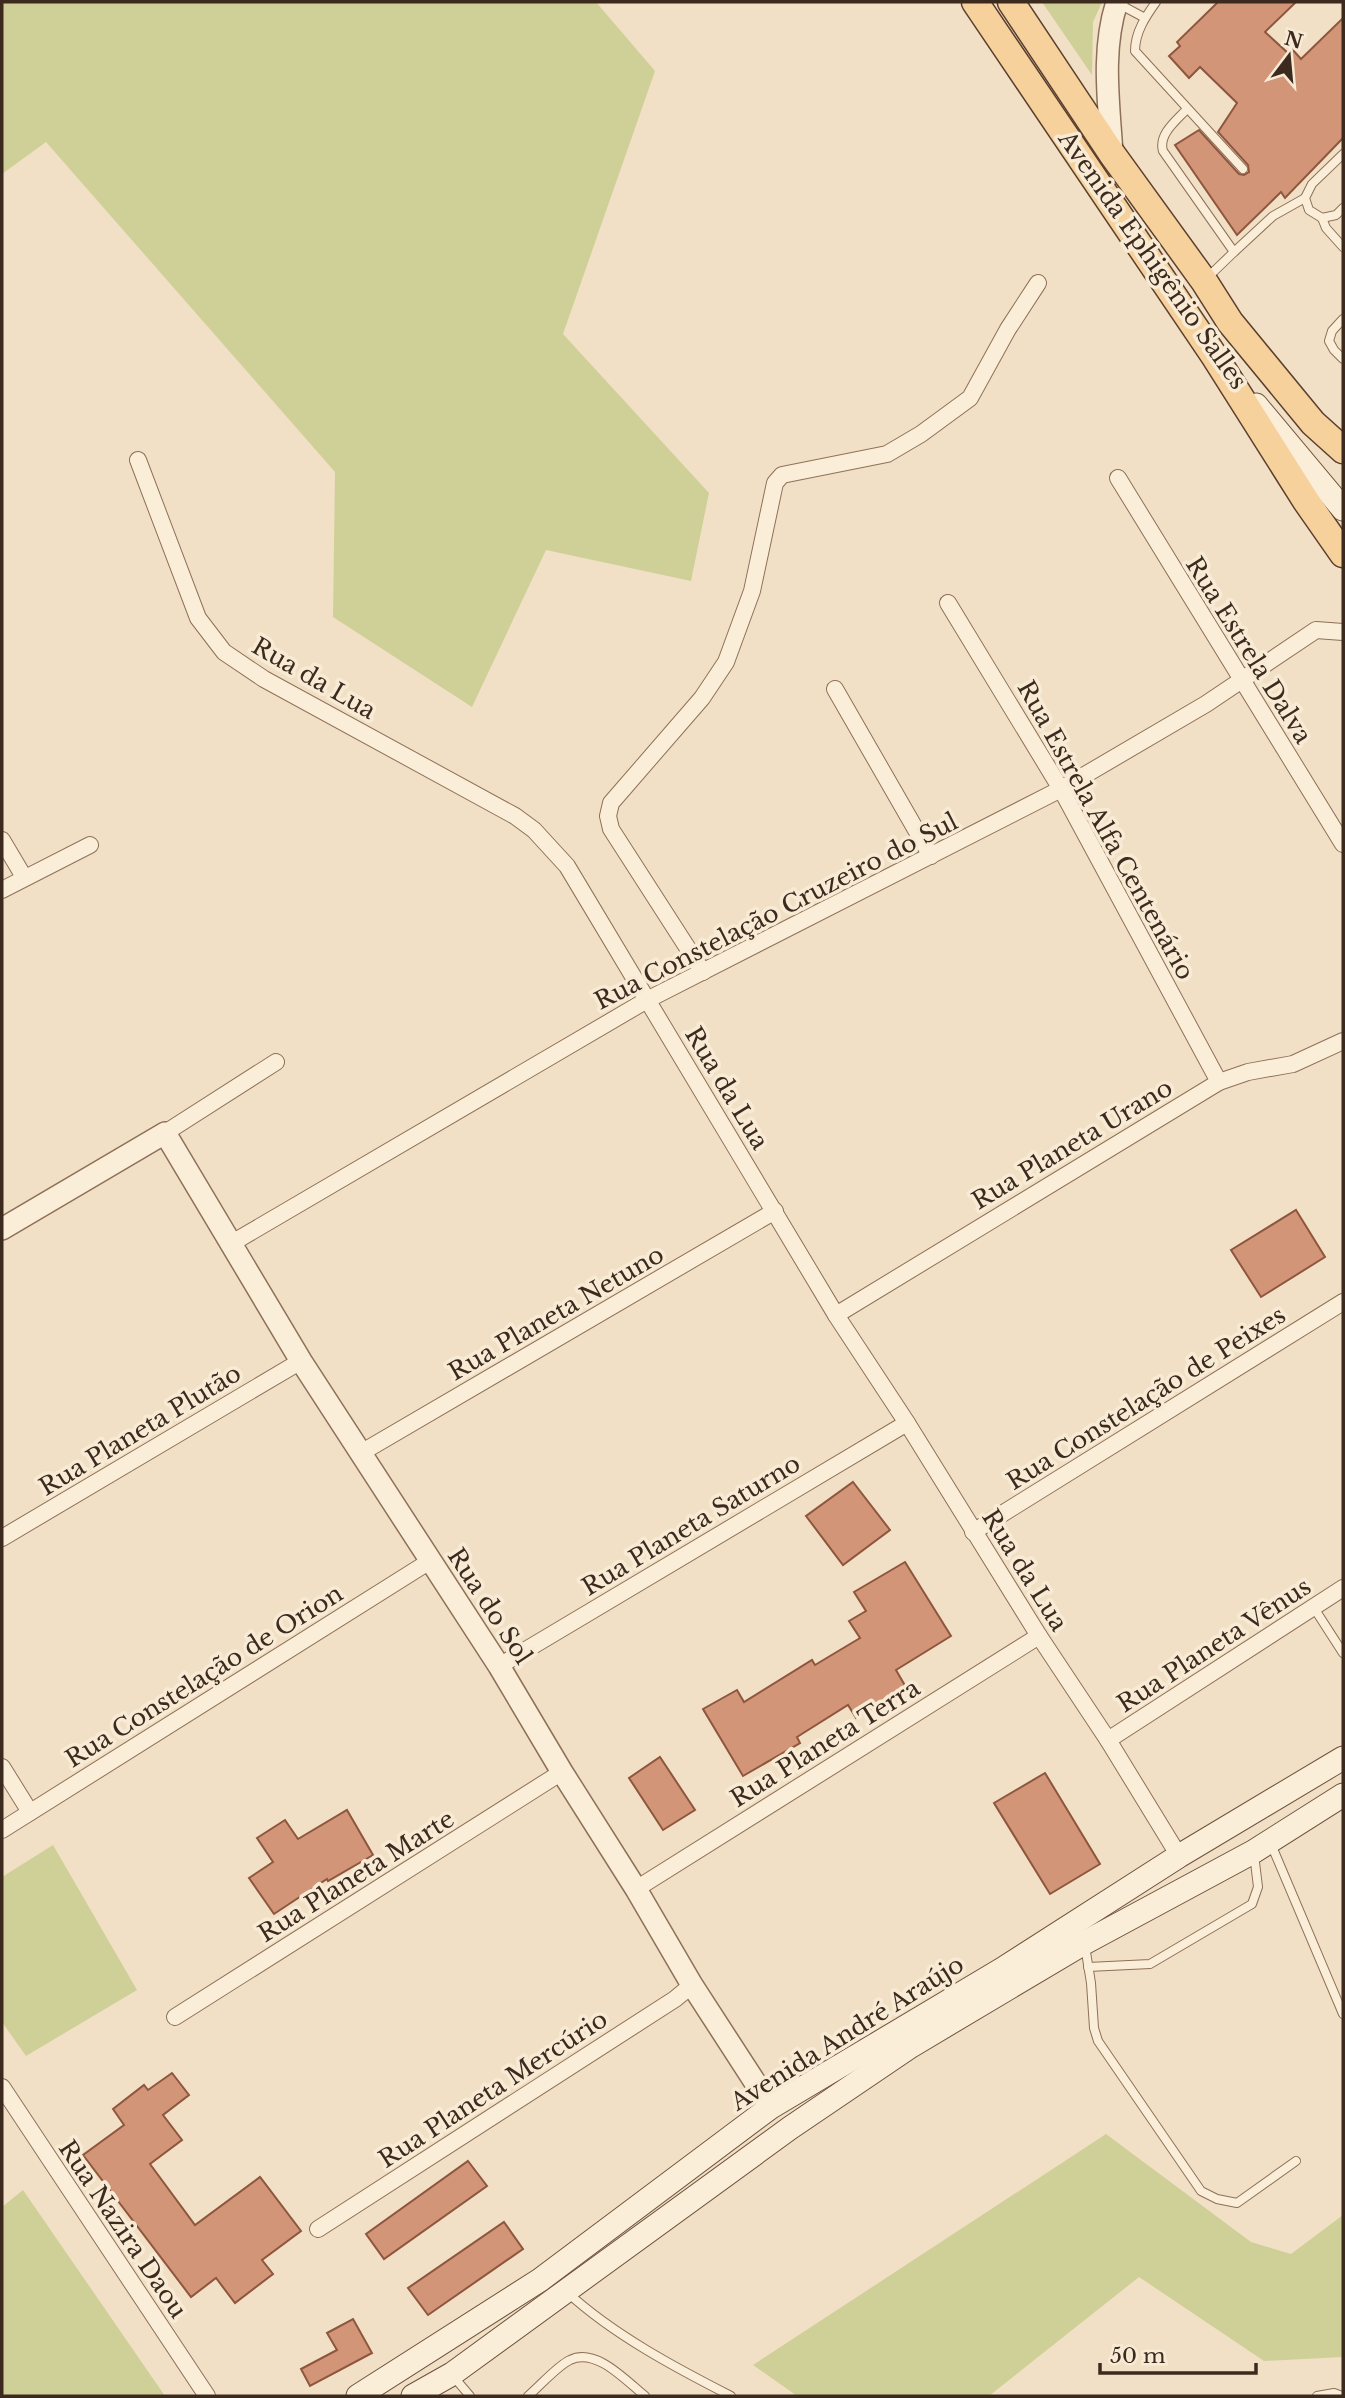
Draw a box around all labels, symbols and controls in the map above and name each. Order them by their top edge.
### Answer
north arrow [1254,21,1324,91]
text: N [1282,27,1305,54]
street label: Avenida Ephigênio Salles [1052,124,1253,395]
street label: Rua Estrela Dalva [1180,551,1319,749]
street label: Rua da Lua [247,631,382,725]
street label: Rua Estrela Alfa Centenário [1011,675,1201,985]
street label: Rua Constelação Cruzeiro do Sul [589,806,963,1016]
street label: Rua da Lua [679,1021,775,1155]
street label: Rua Planeta Urano [967,1073,1177,1215]
street label: Rua Planeta Netuno [443,1239,669,1387]
street label: Rua Constelação de Peixes [1001,1300,1291,1496]
street label: Rua Planeta Plutão [34,1358,246,1502]
street label: Rua Planeta Saturno [577,1448,805,1602]
street label: Rua da Lua [976,1504,1074,1637]
street label: Rua do Sol [442,1542,538,1670]
street label: Rua Planeta Vênus [1112,1572,1316,1718]
street label: Rua Constelação de Orion [60,1579,348,1773]
street label: Rua Planeta Terra [725,1673,926,1813]
street label: Rua Planeta Marte [253,1804,459,1948]
street label: Avenida André Araújo [724,1949,969,2117]
street label: Rua Planeta Mercúrio [373,2004,613,2174]
street label: Rua Nazira Daou [53,2135,193,2323]
scale bar [1100,2332,1256,2376]
text: 50 m [1110,2343,1166,2369]

